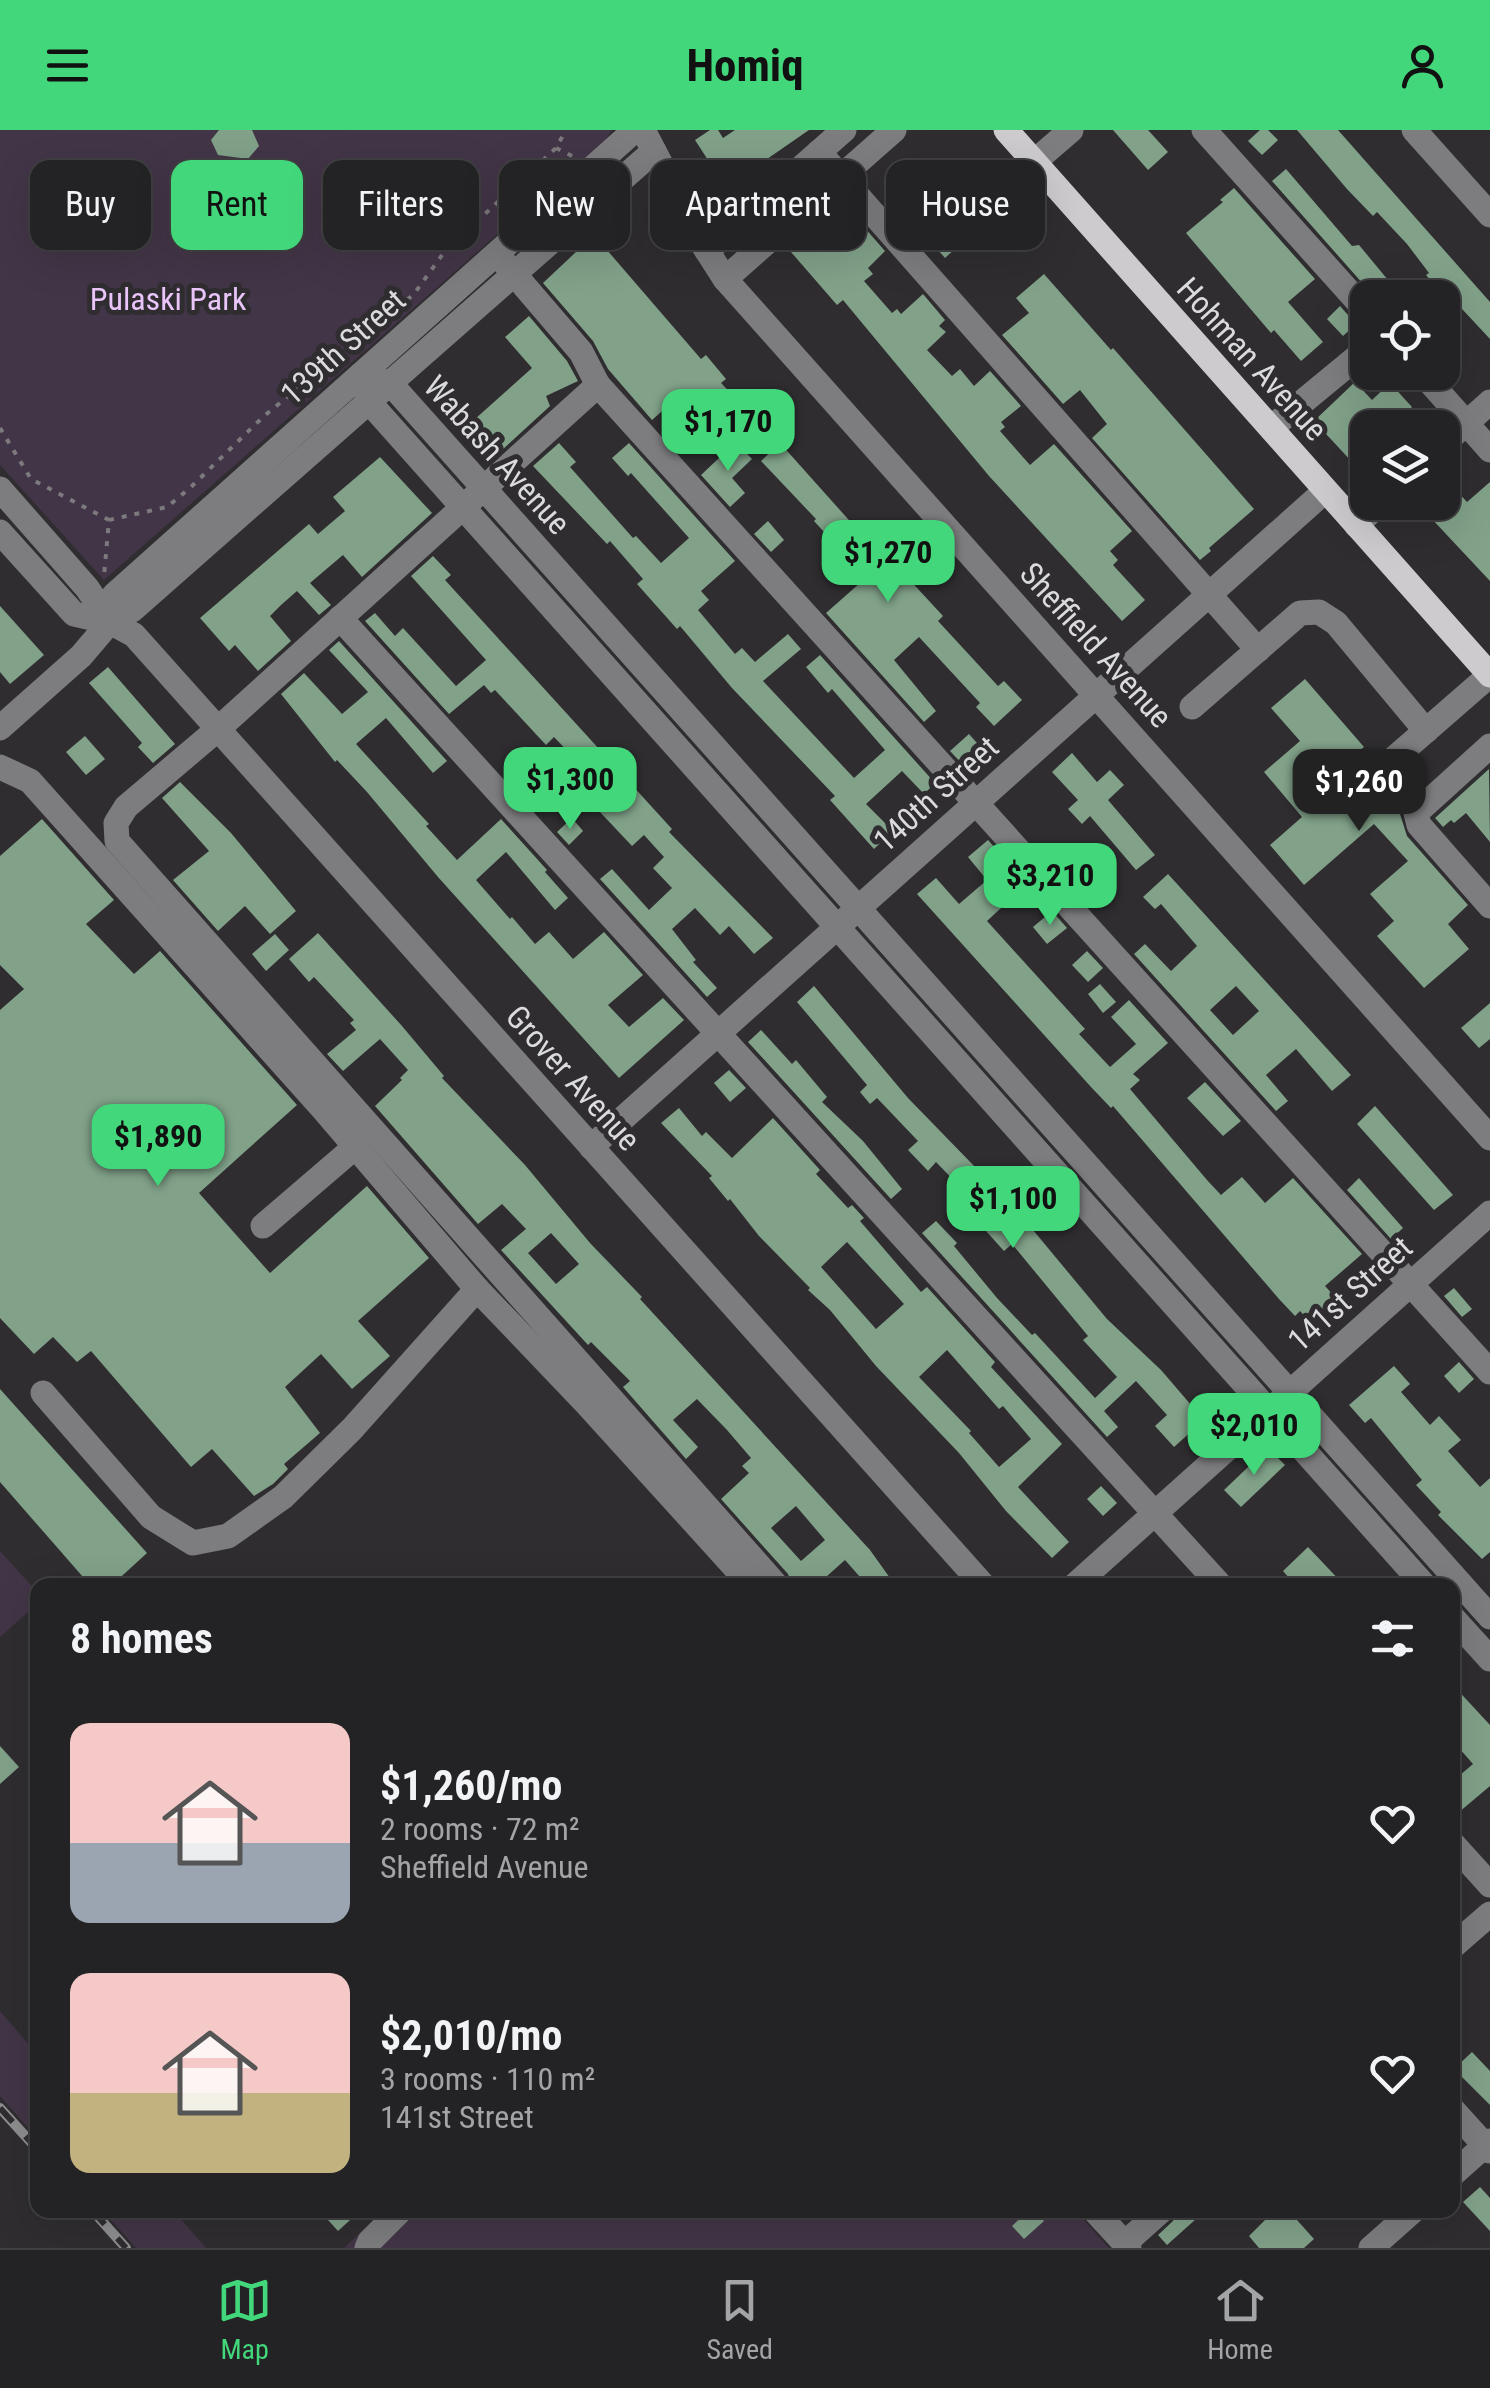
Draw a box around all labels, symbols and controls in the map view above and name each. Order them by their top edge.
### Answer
icon: menu [40,38,95,93]
icon: person [1395,38,1450,93]
text: Homiq [686,39,804,92]
chip: Buy [30,160,151,250]
chip: Rent [171,160,303,250]
chip: Filters [323,160,479,250]
chip: New [499,160,630,250]
chip: Apartment [650,160,866,250]
chip: House [886,160,1045,250]
street label: Hohman Avenue [1169,270,1335,448]
park label: Pulaski Park [90,280,247,318]
map controls [1350,280,1460,520]
button: locate [1350,280,1460,390]
street label: 139th Street [273,281,413,413]
street label: Wabash Avenue [416,368,578,542]
pin: $1,170 [647,389,809,474]
text: $1,170 [684,402,772,440]
button: layers [1350,410,1460,520]
pin: $1,270 [807,520,969,605]
text: $1,270 [844,533,932,571]
street label: Sheffield Avenue [1012,555,1180,735]
street label: 140th Street [866,728,1006,860]
pin: $1,300 [489,747,651,832]
pin: $1,260 [1278,749,1440,834]
text: $1,300 [526,760,614,798]
text: $1,260 [1315,762,1403,800]
pin: $3,210 [969,843,1131,928]
text: $3,210 [1006,856,1094,894]
street label: Grover Avenue [498,998,648,1158]
pin: $1,890 [77,1104,239,1189]
text: $1,890 [114,1117,202,1155]
pin: $1,100 [932,1166,1094,1251]
text: $1,100 [969,1179,1057,1217]
street label: 141st Street [1280,1228,1420,1360]
pin: $2,010 [1173,1393,1335,1478]
text: $2,010 [1210,1406,1298,1444]
icon: filters [1365,1611,1420,1666]
text: 8 homes [70,1614,213,1663]
text: $1,260/mo [380,1761,562,1810]
icon: home [150,1763,270,1883]
icon: heart [1365,1796,1420,1851]
text: 2 rooms · 72 m² [380,1810,579,1848]
text: Sheffield Avenue [380,1848,589,1886]
text: $2,010/mo [380,2011,562,2060]
icon: home [150,2013,270,2133]
icon: heart [1365,2046,1420,2101]
text: 3 rooms · 110 m² [380,2060,595,2098]
text: 141st Street [380,2098,534,2136]
tab: Map [217,2273,272,2366]
tab: Saved [706,2273,773,2366]
tab: Home [1207,2273,1273,2366]

